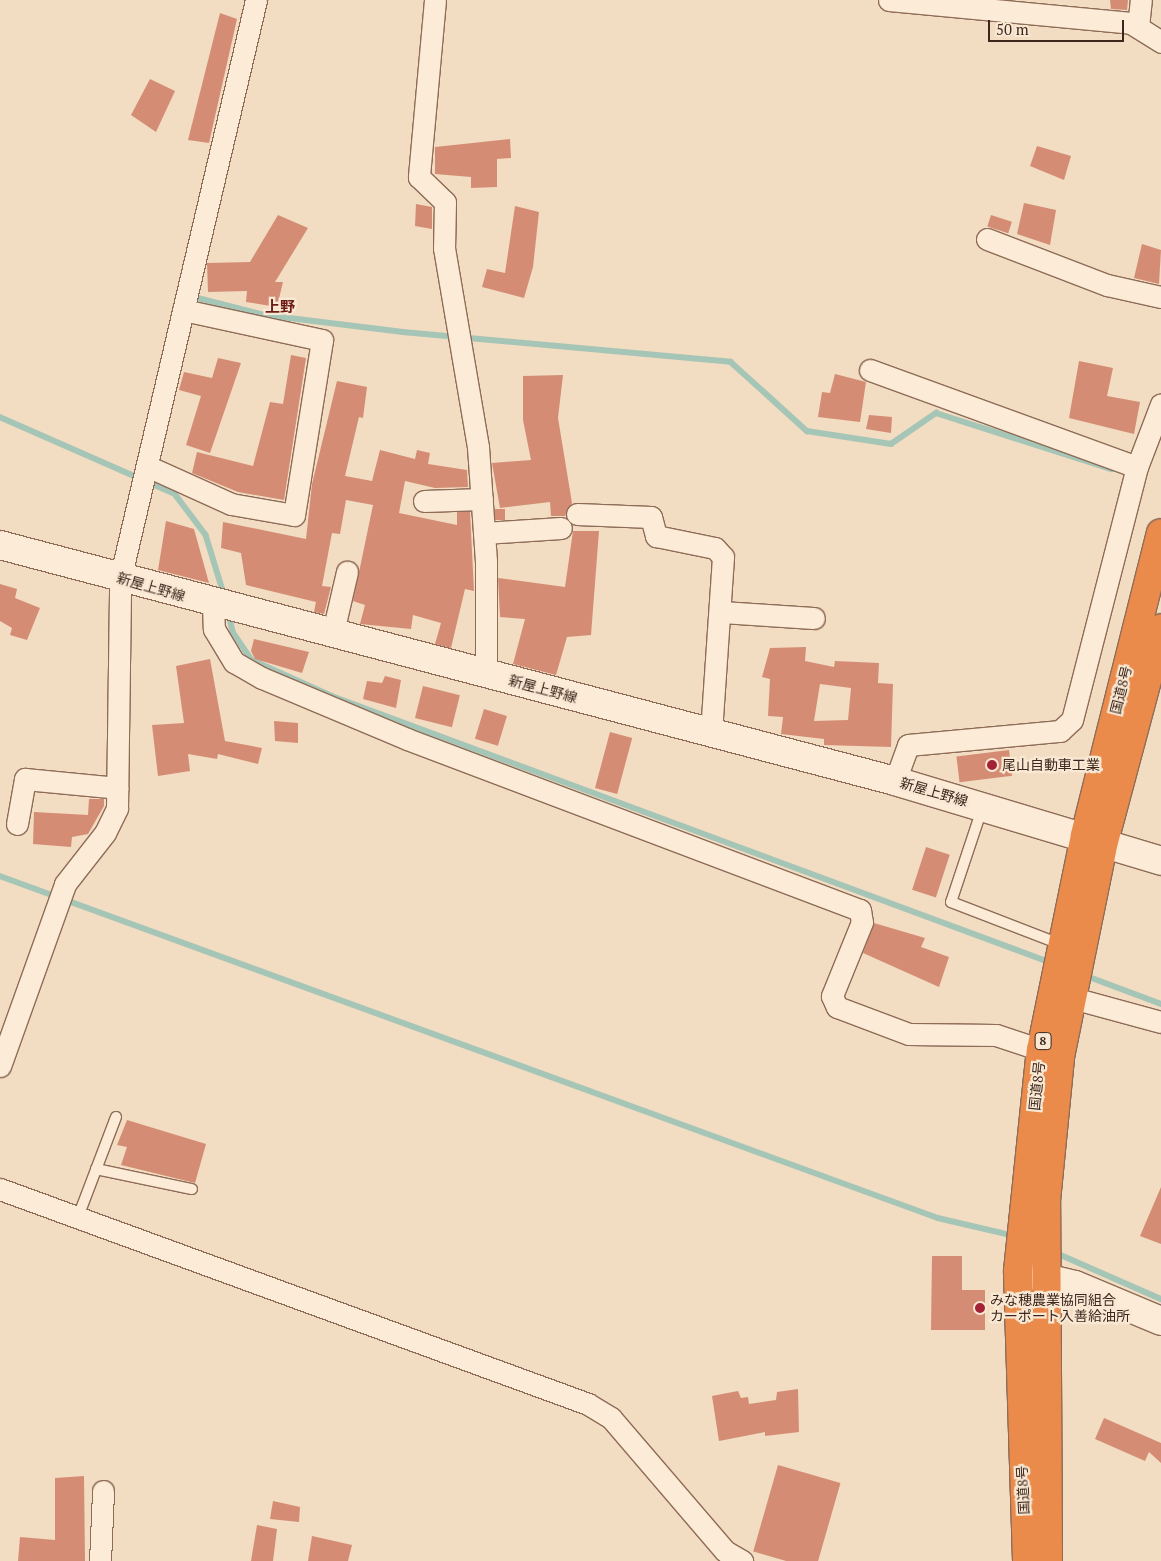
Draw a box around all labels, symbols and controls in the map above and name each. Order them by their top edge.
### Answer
scale bar [991,10,1127,42]
text: 50 m [996,19,1029,39]
district label: 上野 [265,298,295,316]
street label: 新屋上野線 [115,569,187,605]
street label: 国道8号 [1107,664,1135,716]
street label: 新屋上野線 [507,672,579,706]
place label: 尾山自動車工業 [1002,757,1100,773]
marker: 尾山自動車工業 [986,759,998,771]
street label: 新屋上野線 [898,774,970,810]
road number: 8 [1034,1032,1052,1050]
street label: 国道8号 [1026,1061,1048,1111]
place label: みな穂農業協同組合 カーポート入善給油所 [990,1292,1130,1324]
marker: みな穂農業協同組合 カーポート入善給油所 [974,1302,986,1314]
street label: 国道8号 [1013,1465,1033,1515]

